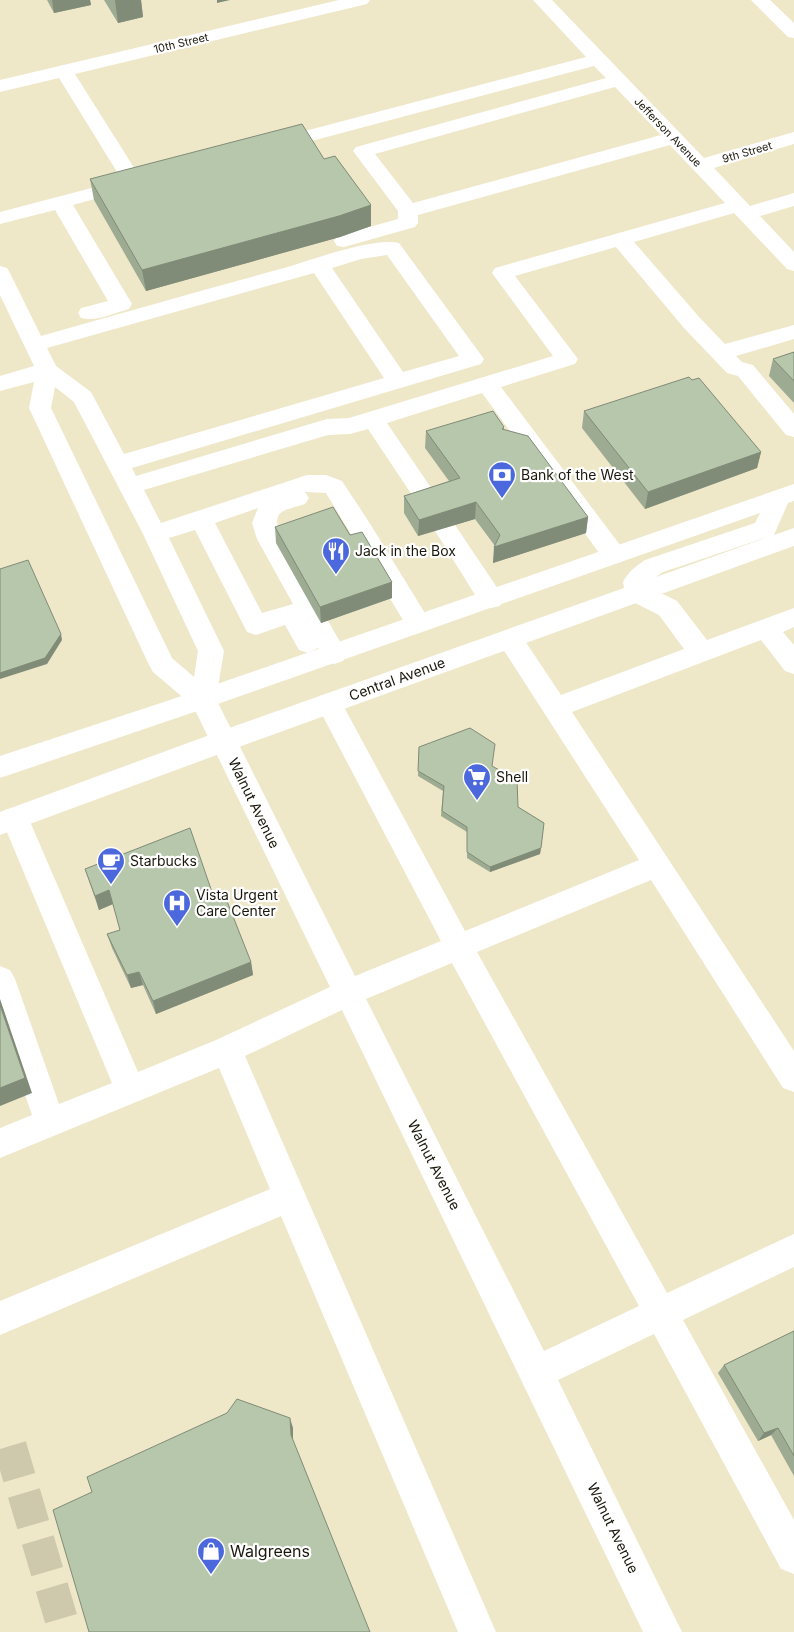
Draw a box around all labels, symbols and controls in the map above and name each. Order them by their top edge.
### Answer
street label: 10th Street [152,30,210,56]
street label: Jefferson Avenue [631,94,705,170]
street label: 9th Street [720,138,774,166]
bank icon: Bank of the West [487,460,517,499]
place label: Bank of the West [521,466,634,483]
restaurant icon: Jack in the Box [321,536,351,575]
place label: Jack in the Box [355,542,456,559]
street label: Central Avenue [347,653,447,704]
street label: Walnut Avenue [225,755,284,851]
supermarket icon: Shell [462,762,492,801]
place label: Shell [496,768,528,785]
cafe icon: Starbucks [96,846,126,885]
place label: Starbucks [130,852,197,869]
place label: Vista Urgent Care Center [196,886,278,919]
hospital icon: Vista Urgent Care Center [162,888,192,927]
street label: Walnut Avenue [404,1117,464,1213]
street label: Walnut Avenue [584,1480,643,1576]
shop icon: Walgreens [196,1536,226,1575]
place label: Walgreens [230,1541,310,1561]

